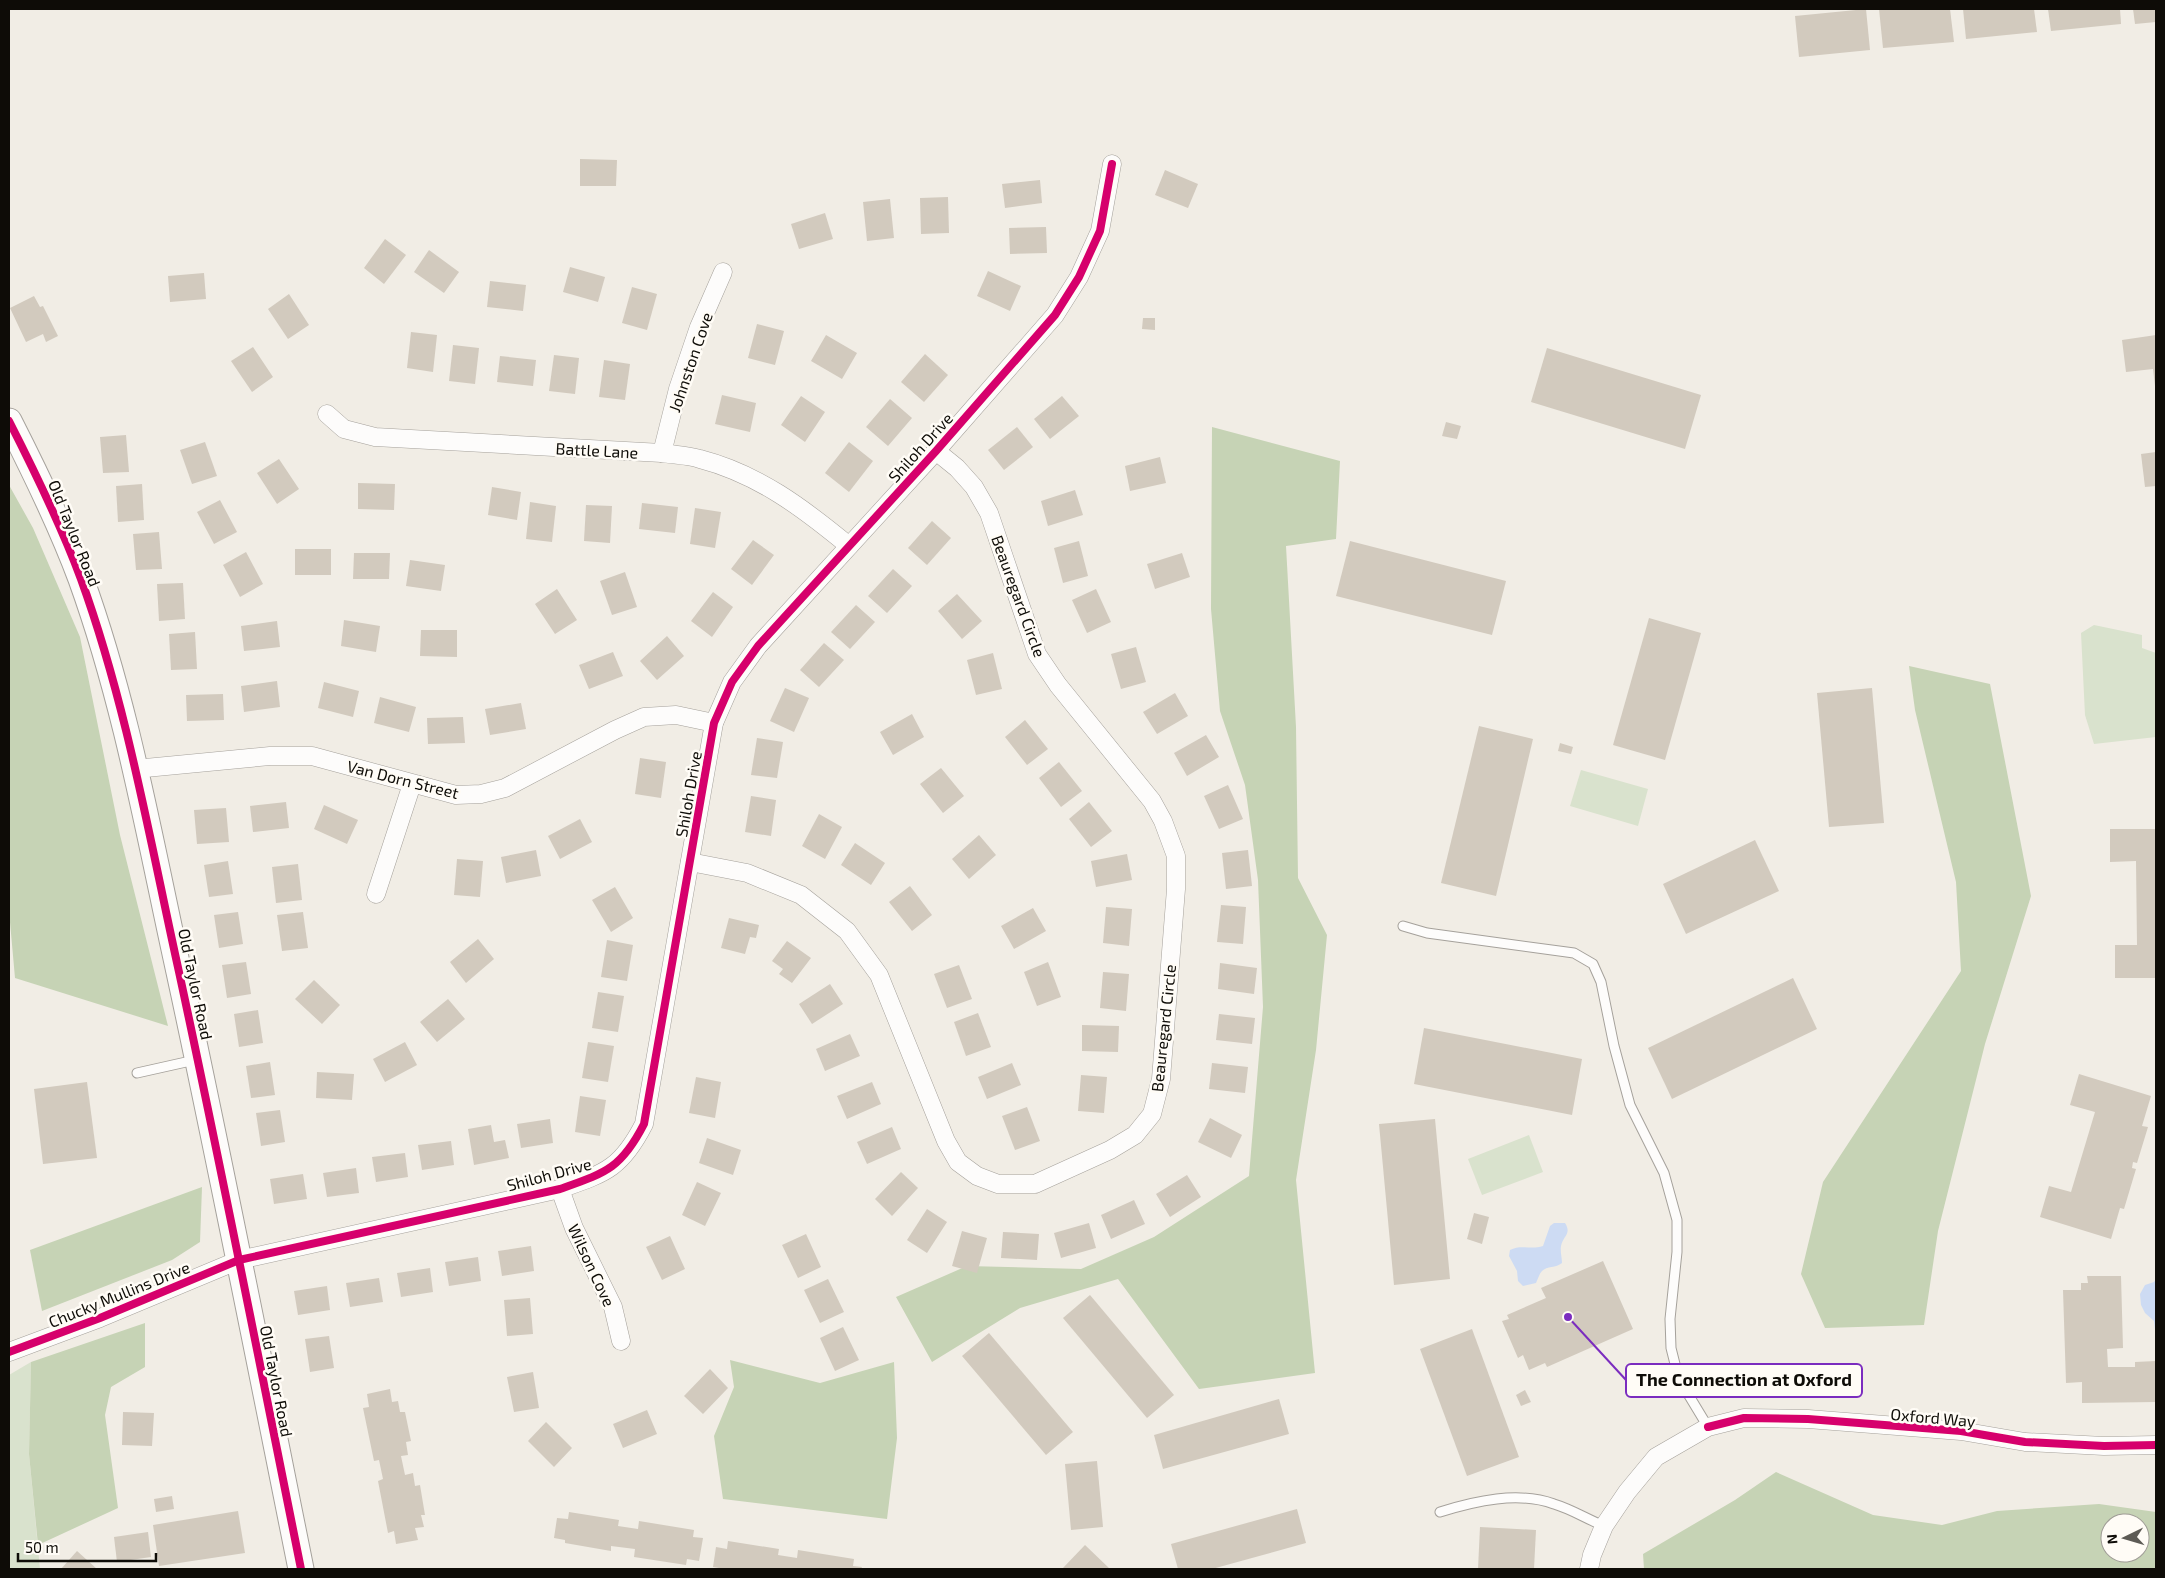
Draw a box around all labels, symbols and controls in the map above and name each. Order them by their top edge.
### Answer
street label: Johnston Cove [664,310,716,414]
street label: Shiloh Drive [884,408,956,486]
street label: Battle Lane [555,438,639,462]
street label: Old Taylor Road [45,477,105,589]
street label: Beauregard Circle [988,532,1050,660]
street label: Shiloh Drive [671,750,705,838]
street label: Van Dorn Street [345,756,461,802]
street label: Old Taylor Road [175,927,217,1041]
street label: Beauregard Circle [1147,963,1179,1093]
street label: Shiloh Drive [505,1154,593,1194]
street label: Wilson Cove [565,1221,619,1309]
street label: Chucky Mullins Drive [46,1257,192,1331]
street label: Old Taylor Road [257,1324,297,1438]
callout: The Connection at Oxford [1626,1364,1862,1397]
text: The Connection at Oxford [1636,1368,1852,1390]
street label: Oxford Way [1890,1404,1977,1430]
north arrow [2100,1513,2150,1563]
scale bar [18,1530,155,1562]
text: N [2103,1533,2120,1545]
text: 50 m [25,1538,59,1556]

